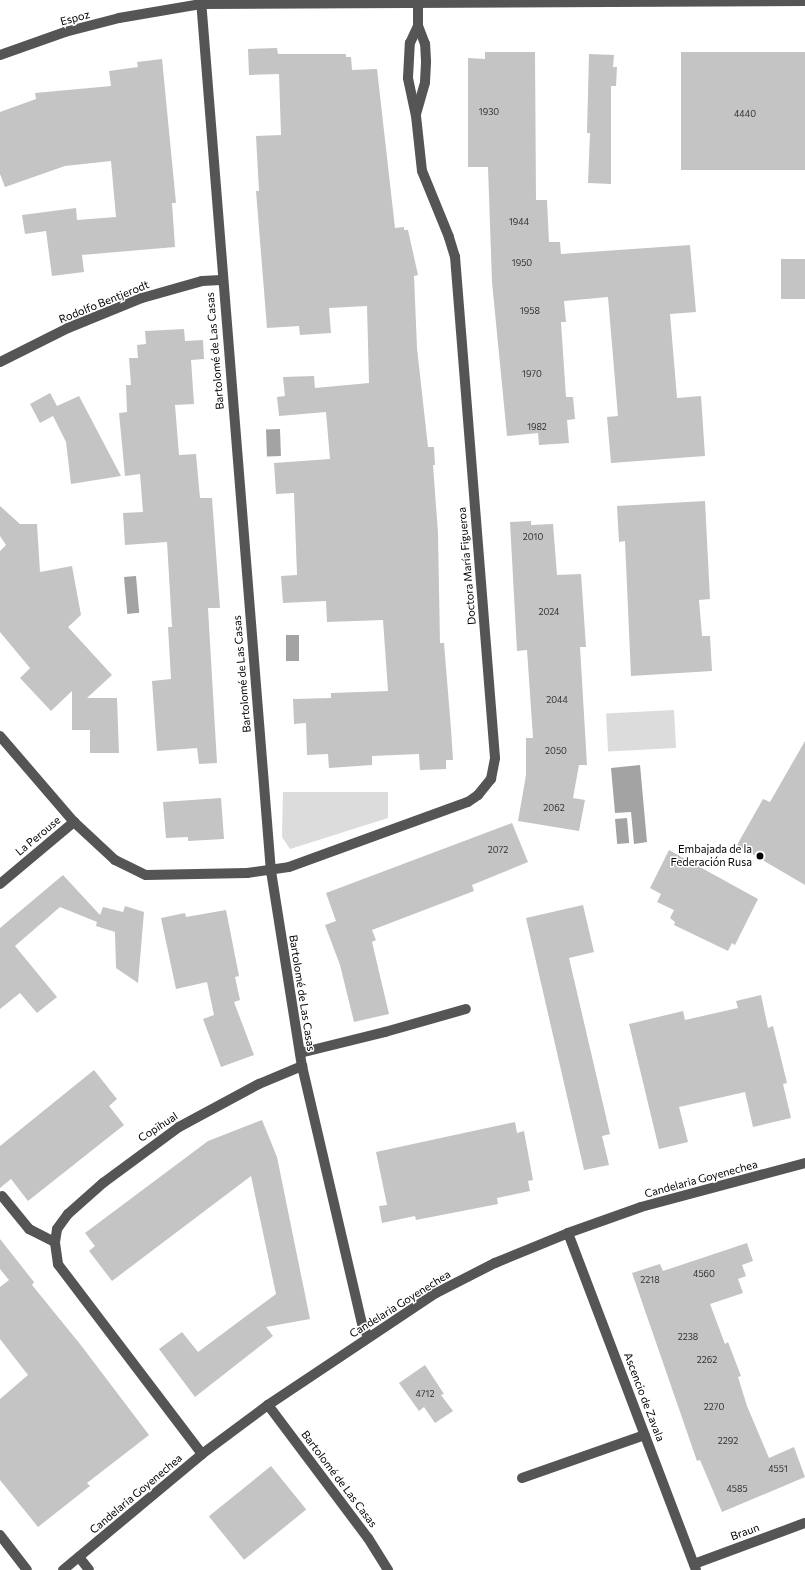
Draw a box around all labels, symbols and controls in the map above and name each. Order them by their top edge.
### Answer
street label: Espoz [59,8,91,28]
house number: 1930 [479,107,499,117]
house number: 4440 [734,109,756,119]
house number: 1944 [509,217,529,227]
house number: 1950 [512,258,532,268]
street label: Rodolfo Bentjerodt [57,278,151,326]
street label: Bartolomé de Las Casas [203,292,227,410]
house number: 1958 [520,306,540,316]
house number: 1970 [522,369,542,379]
house number: 1982 [527,422,547,432]
street label: Doctora María Figueroa [455,507,479,625]
house number: 2010 [523,532,543,542]
house number: 2024 [538,607,560,617]
street label: Bartolomé de Las Casas [230,615,254,733]
house number: 2044 [546,695,568,705]
house number: 2050 [545,746,567,756]
house number: 2062 [543,803,565,813]
street label: La Perouse [13,813,63,859]
place label: Embajada de la Federación Rusa [670,843,752,869]
house number: 2072 [488,845,508,855]
marker: Embajada de la Federación Rusa [755,851,765,861]
street label: Bartolomé de Las Casas [286,934,318,1052]
street label: Copihual [136,1109,180,1145]
street label: Candelaria Goyenechea [643,1158,759,1200]
street label: Candelaria Goyenechea [347,1268,453,1340]
house number: 4560 [693,1269,715,1279]
house number: 2218 [640,1275,660,1285]
house number: 2238 [678,1332,698,1342]
street label: Ascencio de Zavala [621,1351,667,1443]
house number: 2262 [697,1355,717,1365]
house number: 4712 [416,1389,434,1399]
house number: 2270 [704,1402,724,1412]
street label: Bartolomé de Las Casas [298,1428,380,1530]
house number: 2292 [718,1436,738,1446]
street label: Candelaria Goyenechea [87,1451,185,1537]
house number: 4551 [768,1464,788,1474]
house number: 4585 [726,1484,748,1494]
street label: Braun [729,1521,761,1543]

